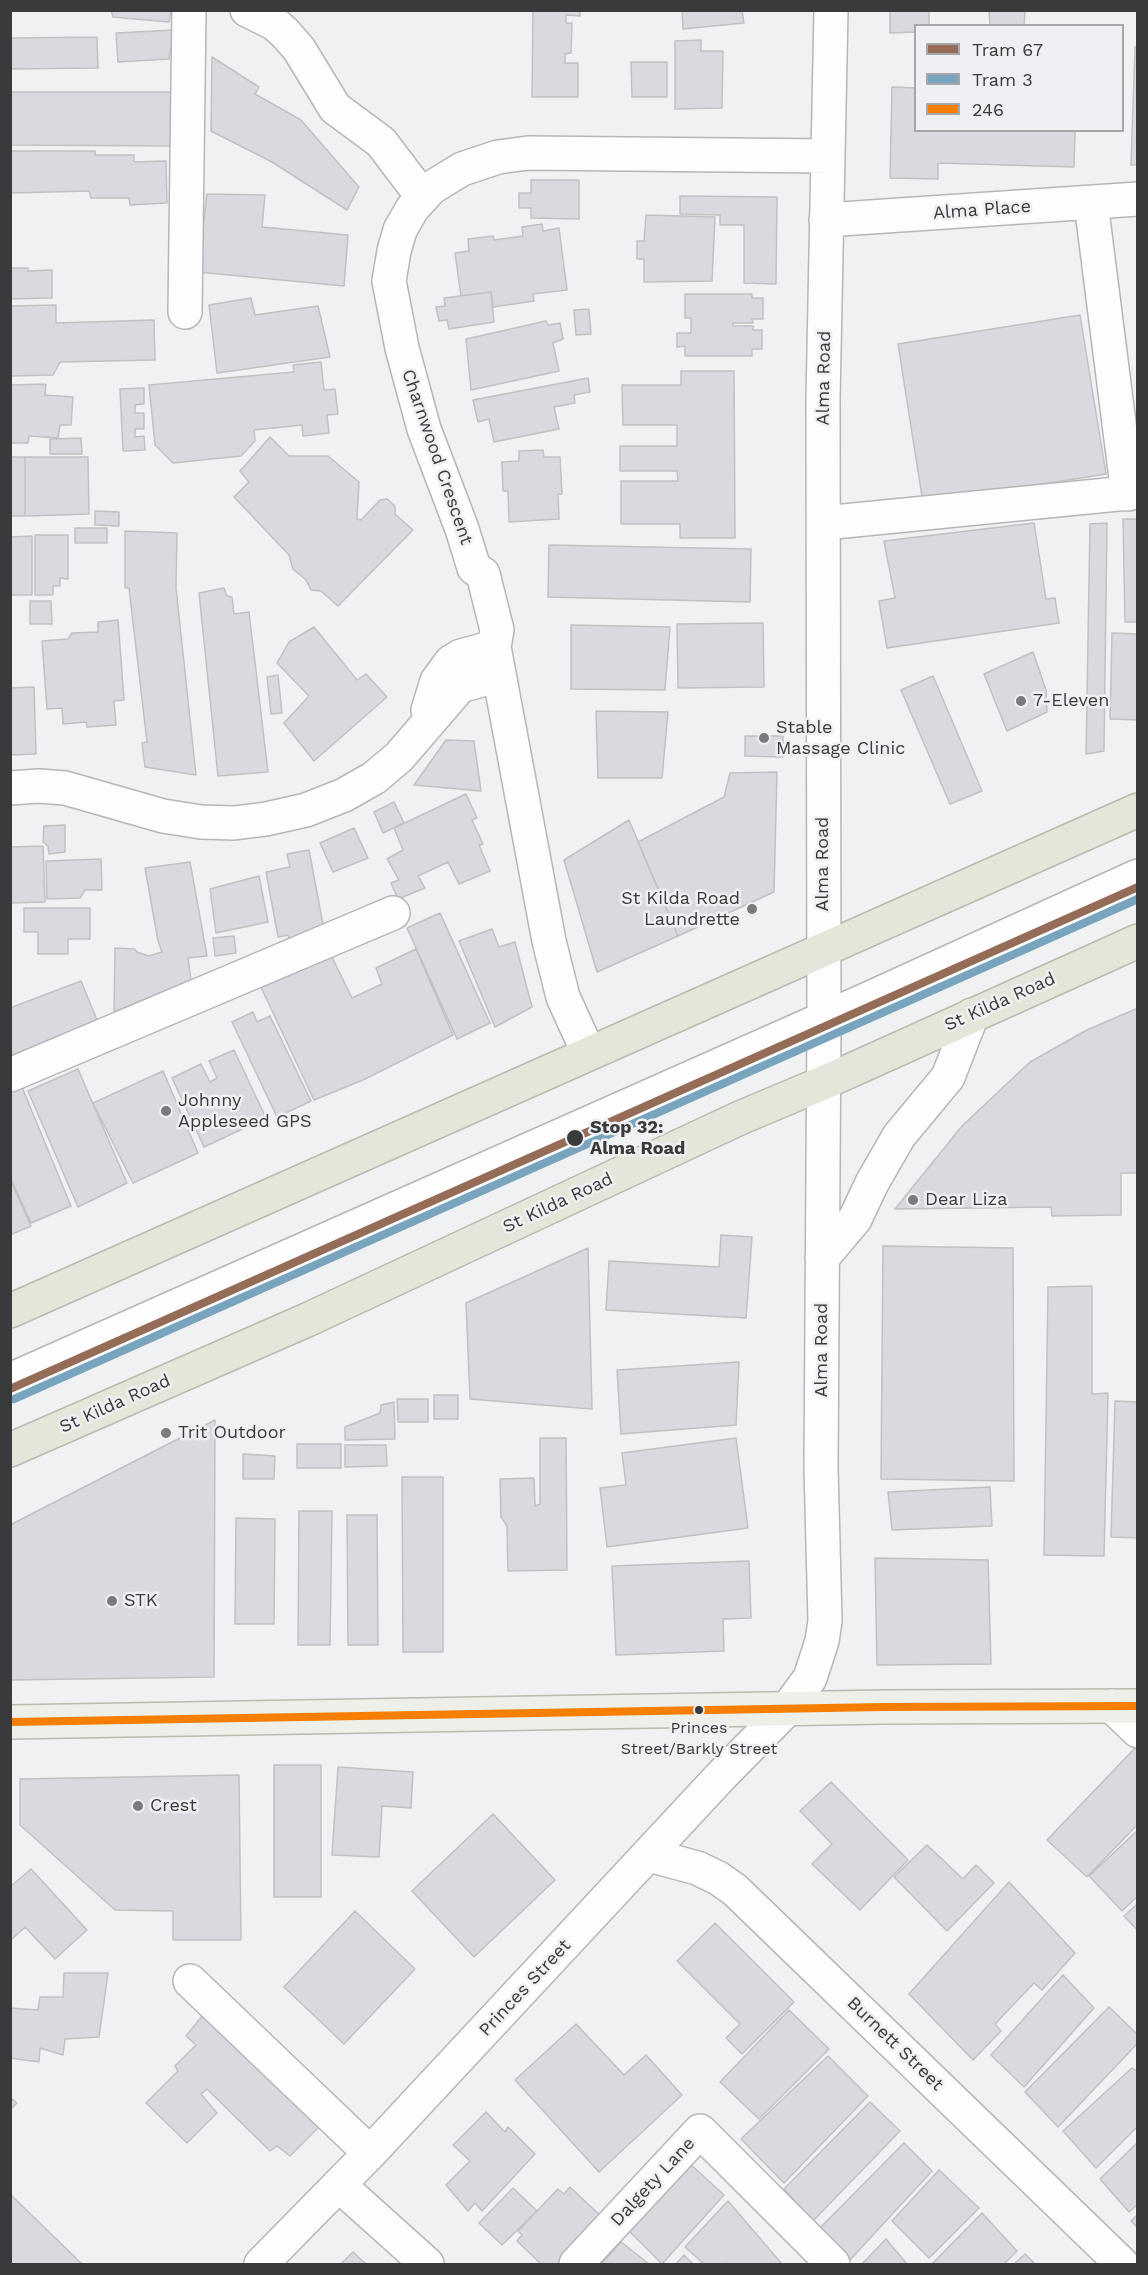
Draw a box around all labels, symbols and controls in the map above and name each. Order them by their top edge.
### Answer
legend [914,24,1124,132]
text: Tram 67 [972,39,1043,60]
text: Tram 3 [972,69,1033,90]
text: 246 [972,99,1004,120]
street label: Alma Place [932,196,1032,224]
street label: Alma Road [812,330,836,426]
street label: Charnwood Crescent [397,366,477,548]
place label: 7-Eleven [1033,690,1109,712]
marker: 7-Eleven [1014,694,1028,708]
place label: Stable Massage Clinic [776,717,905,760]
marker: Stable Massage Clinic [757,731,771,745]
street label: Alma Road [812,817,834,911]
place label: St Kilda Road Laundrette [621,888,740,930]
marker: St Kilda Road Laundrette [745,902,759,916]
street label: St Kilda Road [941,968,1059,1036]
place label: Johnny Appleseed GPS [178,1090,312,1132]
marker: Johnny Appleseed GPS [159,1104,173,1118]
place label: Stop 32: Alma Road [590,1117,685,1160]
marker: Stop 32: Alma Road [565,1128,585,1148]
street label: St Kilda Road [500,1168,616,1238]
place label: Dear Liza [925,1189,1007,1211]
marker: Dear Liza [906,1193,920,1207]
street label: Alma Road [811,1303,833,1397]
street label: St Kilda Road [56,1370,174,1438]
place label: Trit Outdoor [178,1422,286,1444]
marker: Trit Outdoor [159,1426,173,1440]
place label: STK [124,1590,158,1612]
marker: STK [105,1594,119,1608]
marker: Princes Street/Barkly Street [693,1704,705,1716]
place label: Princes Street/Barkly Street [621,1718,777,1756]
place label: Crest [150,1795,197,1817]
marker: Crest [131,1799,145,1813]
street label: Princes Street [475,1935,575,2041]
street label: Burnett Street [842,1993,948,2095]
street label: Dalgety Lane [606,2133,700,2231]

